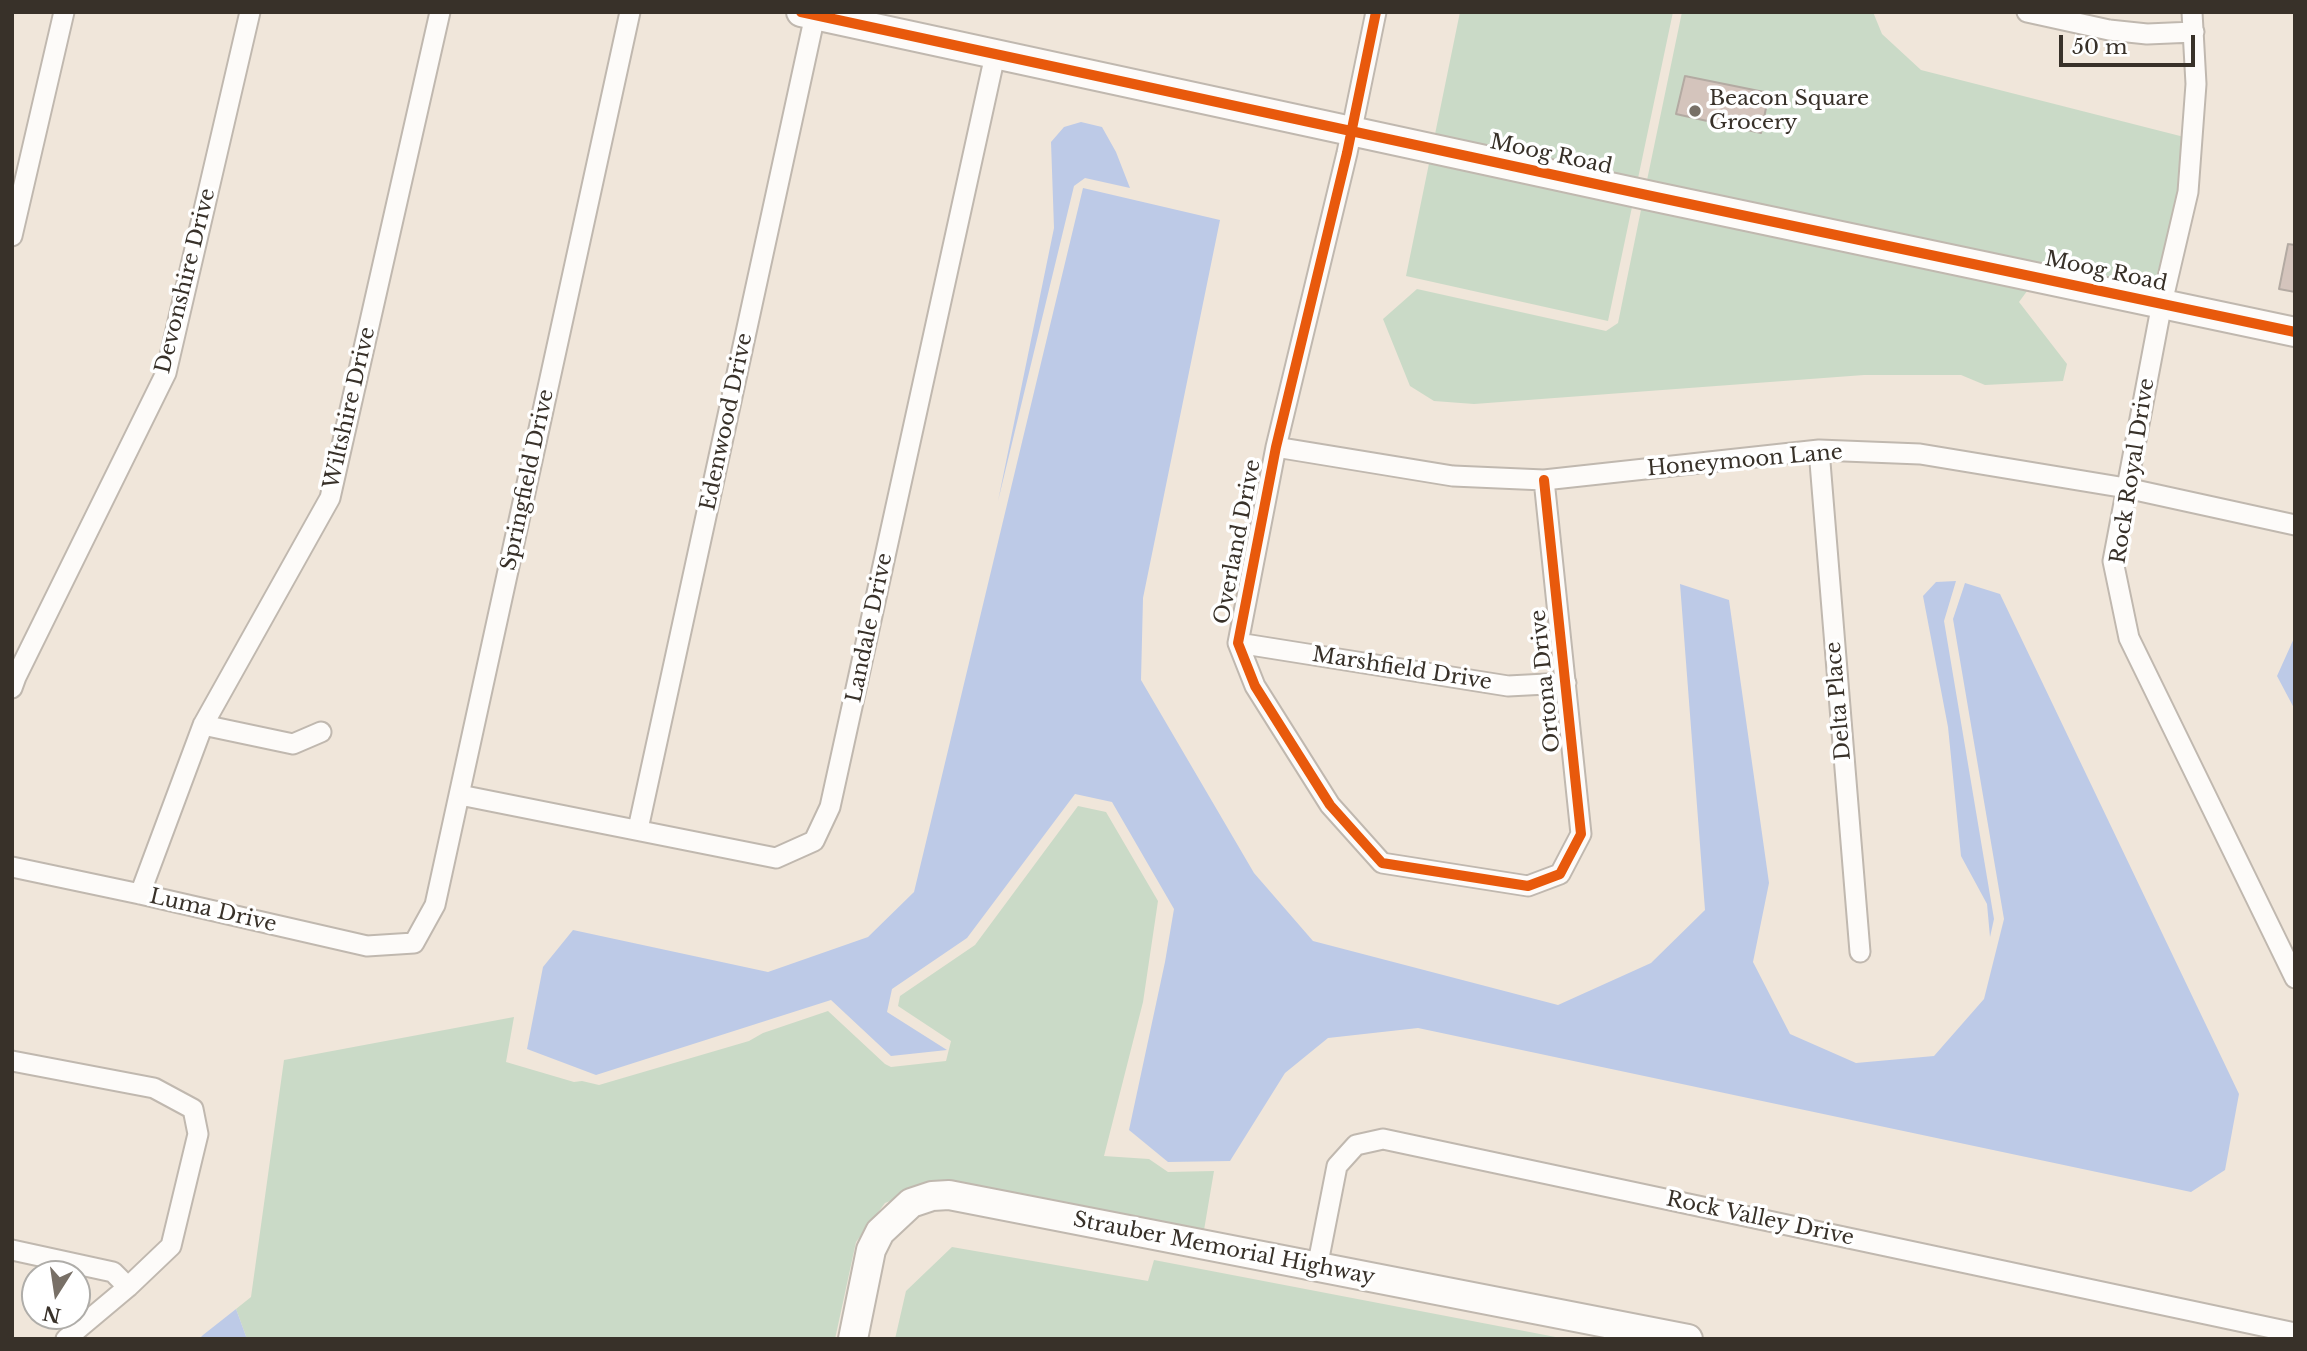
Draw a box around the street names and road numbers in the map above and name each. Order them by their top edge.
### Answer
street label: Moog Road [1488,130,1614,180]
street label: Devonshire Drive [151,186,221,376]
street label: Moog Road [2043,247,2169,297]
street label: Wiltshire Drive [319,325,381,491]
street label: Edenwood Drive [696,331,758,513]
street label: Rock Royal Drive [2106,376,2160,566]
street label: Springfield Drive [496,387,560,573]
street label: Honeymoon Lane [1646,440,1844,482]
street label: Overland Drive [1210,457,1266,627]
street label: Landale Drive [842,551,898,705]
street label: Ortona Drive [1526,608,1566,754]
street label: Delta Place [1821,641,1857,761]
street label: Marshfield Drive [1311,642,1493,696]
street label: Luma Drive [147,884,279,938]
street label: Rock Valley Drive [1664,1187,1856,1251]
street label: Strauber Memorial Highway [1071,1207,1377,1291]

